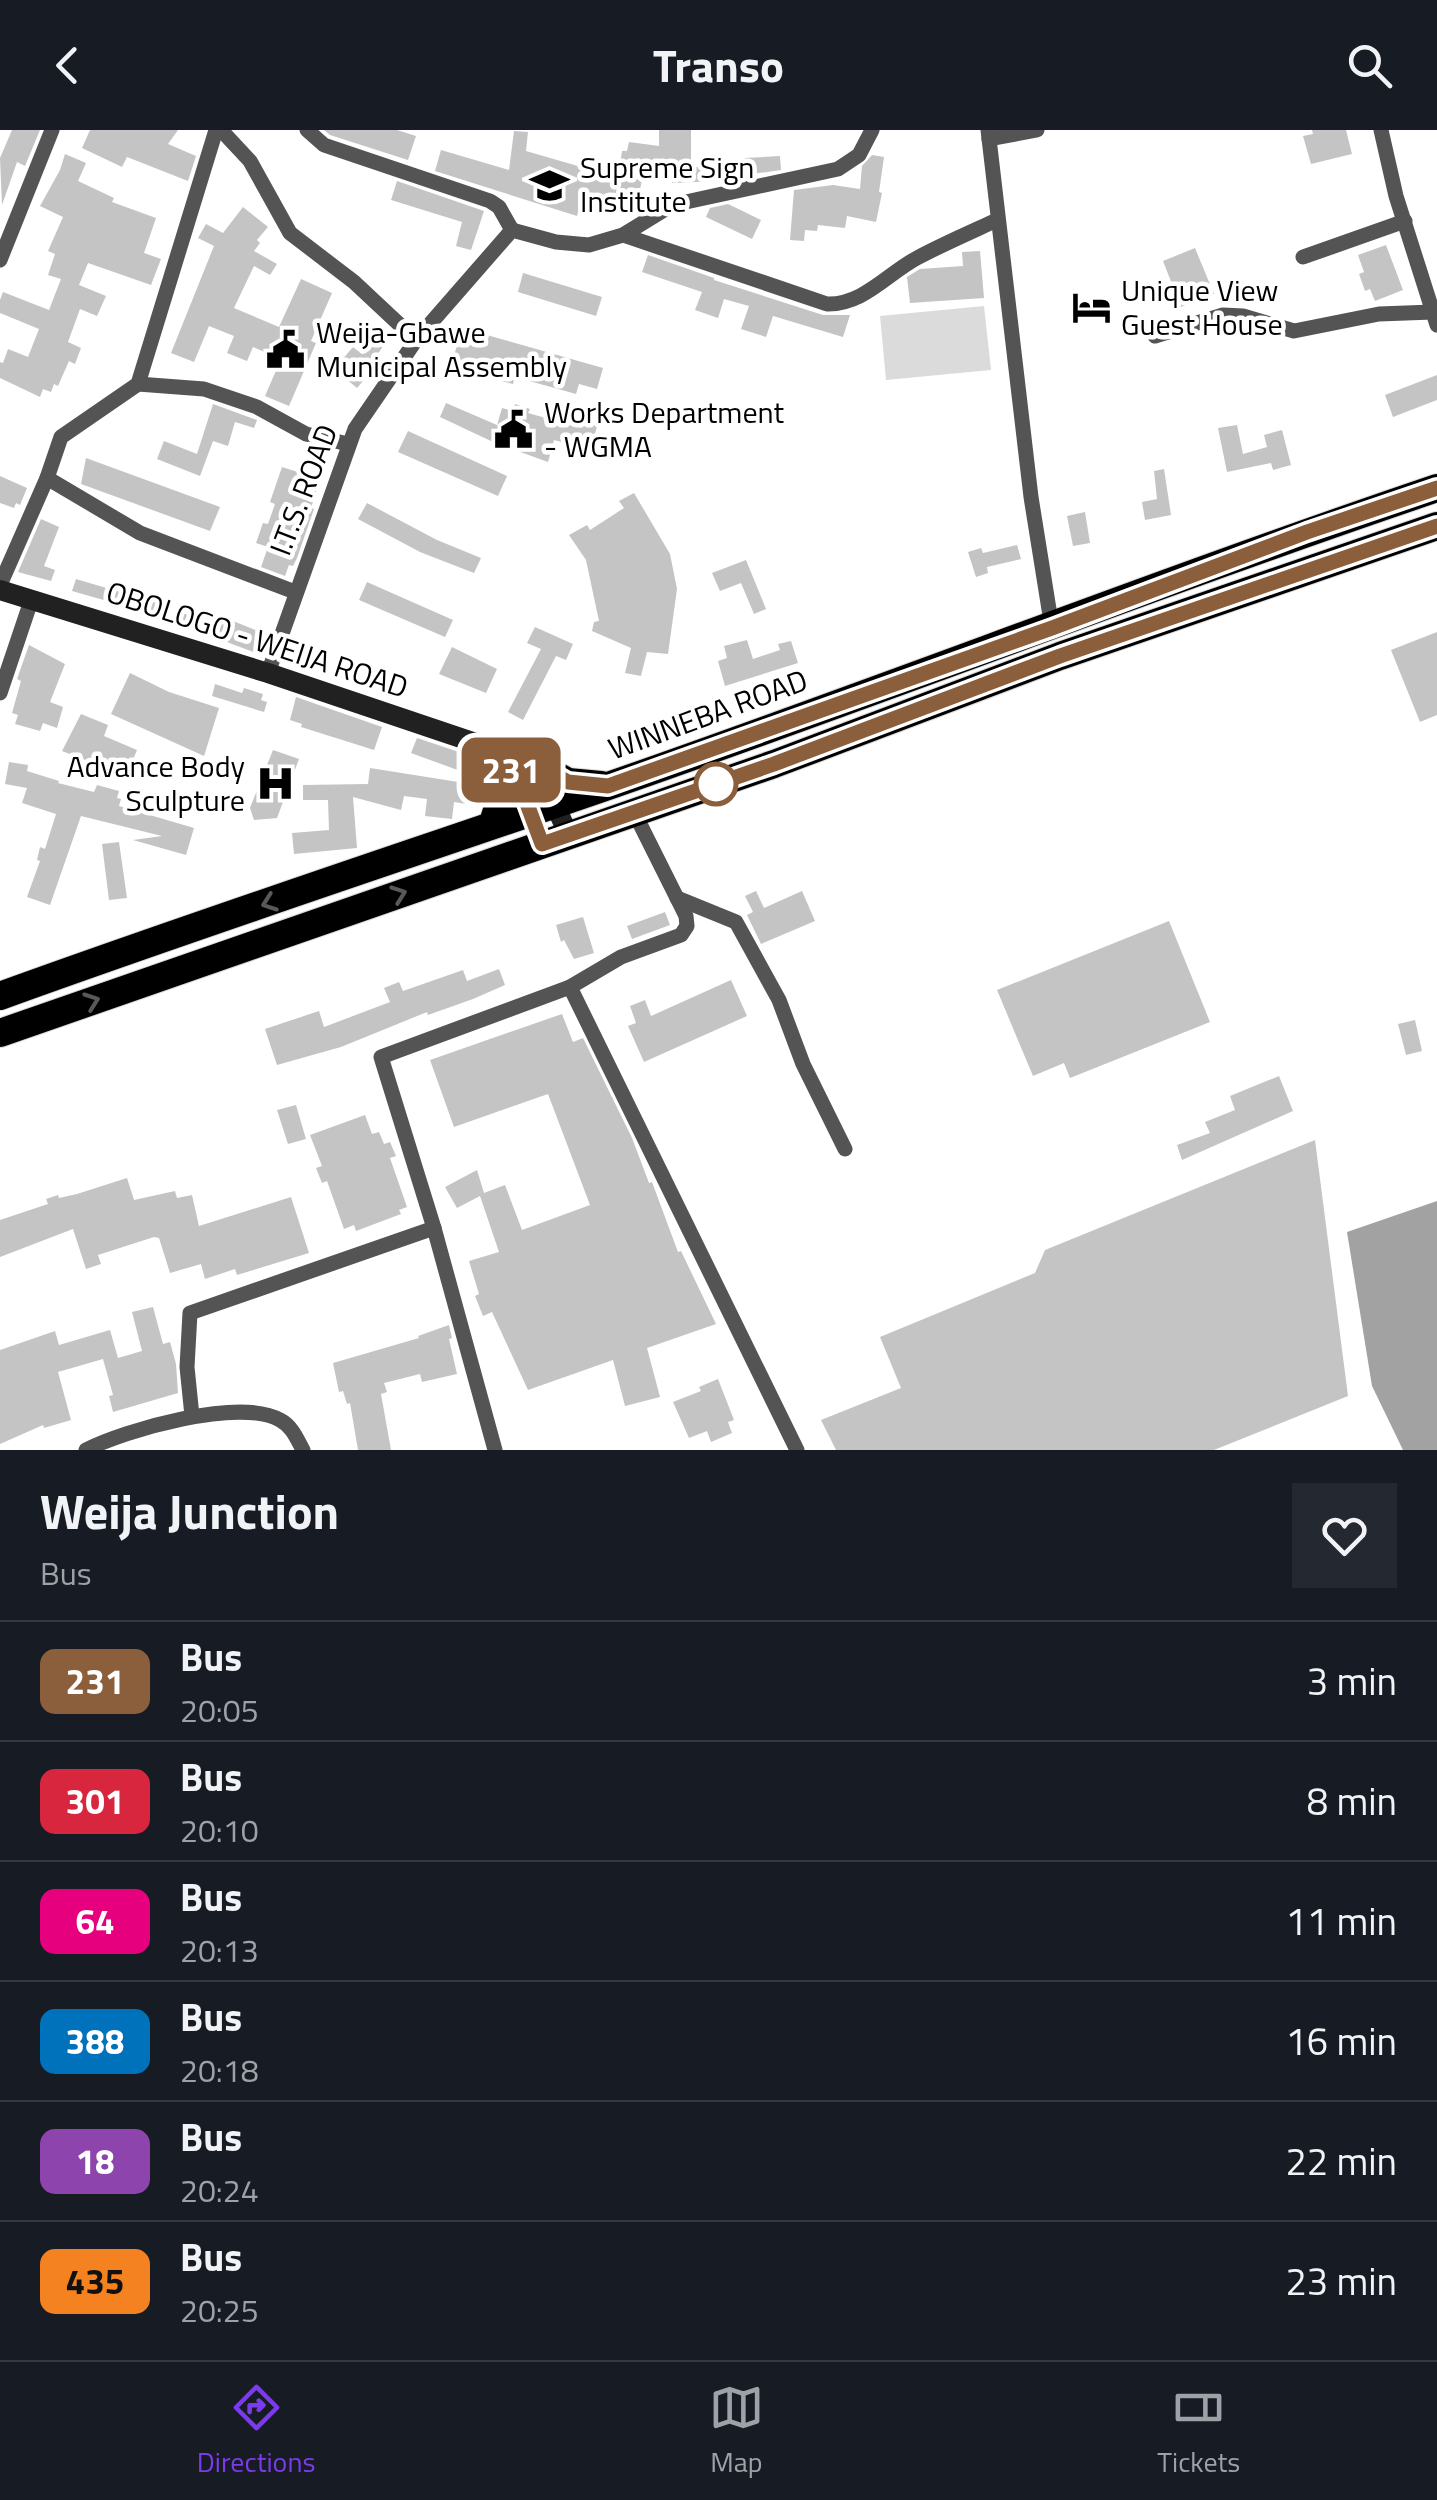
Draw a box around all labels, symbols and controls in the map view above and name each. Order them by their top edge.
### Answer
text: Transo [653,31,784,99]
icon: back [40,38,95,93]
icon: search [1342,38,1397,93]
place label: Supreme Sign Institute [580,144,754,224]
school or university icon: Supreme Sign Institute [529,164,571,206]
place label: Unique View Guest House [1121,267,1283,347]
hotel icon: Unique View Guest House [1070,287,1112,329]
place label: Weija-Gbawe Municipal Assembly [316,309,567,389]
public building icon: Weija-Gbawe Municipal Assembly [265,329,307,371]
place label: Works Department - WGMA [544,389,785,469]
public building icon: Works Department - WGMA [493,409,535,451]
street label: I.T.S. ROAD [257,418,349,562]
street label: OBOLOGO - WEIJA ROAD [100,569,414,710]
street label: WINNEBA ROAD [602,657,814,771]
line badge: 231 [454,738,568,802]
place label: Advance Body Sculpture [67,743,245,823]
text: 231 [482,743,540,797]
hospital icon: Advance Body Sculpture [254,763,296,805]
unlabelled marker [695,763,737,805]
one-way arrow [390,885,407,906]
one-way arrow [261,891,279,911]
one-way arrow [82,992,99,1013]
text: Weija Junction [40,1475,339,1548]
button: heart [1292,1483,1397,1588]
text: Bus [40,1549,92,1597]
text: Bus [180,1628,242,1686]
text: 3 min [1307,1652,1397,1710]
text: 231 [66,1654,124,1708]
text: 20:05 [180,1686,259,1734]
text: Bus [180,1748,242,1806]
text: 8 min [1307,1772,1397,1830]
text: 301 [66,1774,124,1828]
text: 20:10 [180,1806,259,1854]
text: Bus [180,1868,242,1926]
text: 11 min [1286,1892,1397,1950]
text: 64 [75,1894,115,1948]
text: 20:13 [180,1926,259,1974]
text: Bus [180,1988,242,2046]
text: 16 min [1286,2012,1397,2070]
text: 388 [66,2014,124,2068]
text: 20:18 [180,2046,259,2094]
text: Bus [180,2108,242,2166]
text: 22 min [1286,2132,1397,2190]
text: 18 [75,2134,115,2188]
text: 20:24 [180,2166,259,2214]
text: Bus [180,2228,242,2286]
text: 23 min [1286,2252,1397,2310]
text: 435 [66,2254,124,2308]
text: 20:25 [180,2286,259,2334]
tab: Directions [197,2380,315,2483]
tab: Map [709,2380,764,2483]
tab: Tickets [1157,2380,1240,2483]

